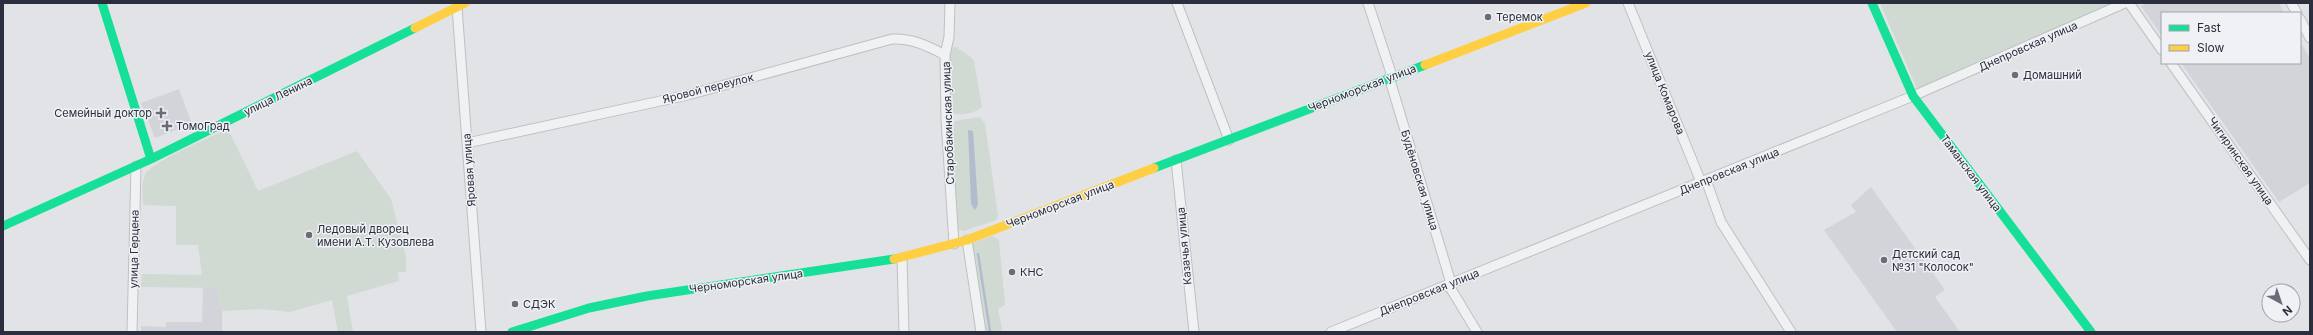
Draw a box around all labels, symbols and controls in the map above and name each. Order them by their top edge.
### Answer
place label: Теремок [1496,10,1543,24]
marker: Теремок [1483,12,1493,22]
legend [2161,12,2301,64]
street label: Днепровская улица [1976,18,2080,74]
text: Fast [2197,20,2221,35]
text: Slow [2197,40,2225,55]
street label: улица Комарова [1642,49,1688,137]
street label: Старобакинская улица [939,61,957,185]
street label: Черноморская улица [1306,61,1418,115]
place label: Домашний [2023,68,2082,82]
street label: Яровой переулок [661,70,755,106]
marker: Домашний [2010,70,2020,80]
street label: улица Ленина [241,73,315,119]
place label: Семейный доктор [54,106,152,120]
marker: Семейный доктор [155,107,167,119]
street label: Чигиринская улица [2205,114,2277,208]
place label: ТомоГрад [176,119,230,133]
marker: ТомоГрад [161,120,173,132]
street label: Будёновская улица [1398,128,1442,232]
street label: Таманская улица [1938,132,2004,214]
street label: Яровая улица [459,133,479,207]
street label: Днепровская улица [1677,145,1781,197]
street label: Черноморская улица [1004,177,1116,231]
street label: Казачья улица [1174,206,1194,286]
street label: улица Герцена [126,210,142,288]
place label: Ледовый дворец имени А.Т. Кузовлева [317,222,434,249]
marker: Ледовый дворец имени А.Т. Кузовлева [304,230,314,240]
place label: Детский сад №31 "Колосок" [1892,247,1974,274]
marker: Детский сад №31 "Колосок" [1879,255,1889,265]
place label: КНС [1020,265,1044,279]
street label: Черноморская улица [688,266,804,296]
street label: Днепровская улица [1377,266,1481,318]
marker: КНС [1007,267,1017,277]
north arrow [2261,283,2301,323]
place label: СДЭК [523,297,556,311]
marker: СДЭК [510,299,520,309]
text: N [2280,303,2295,319]

